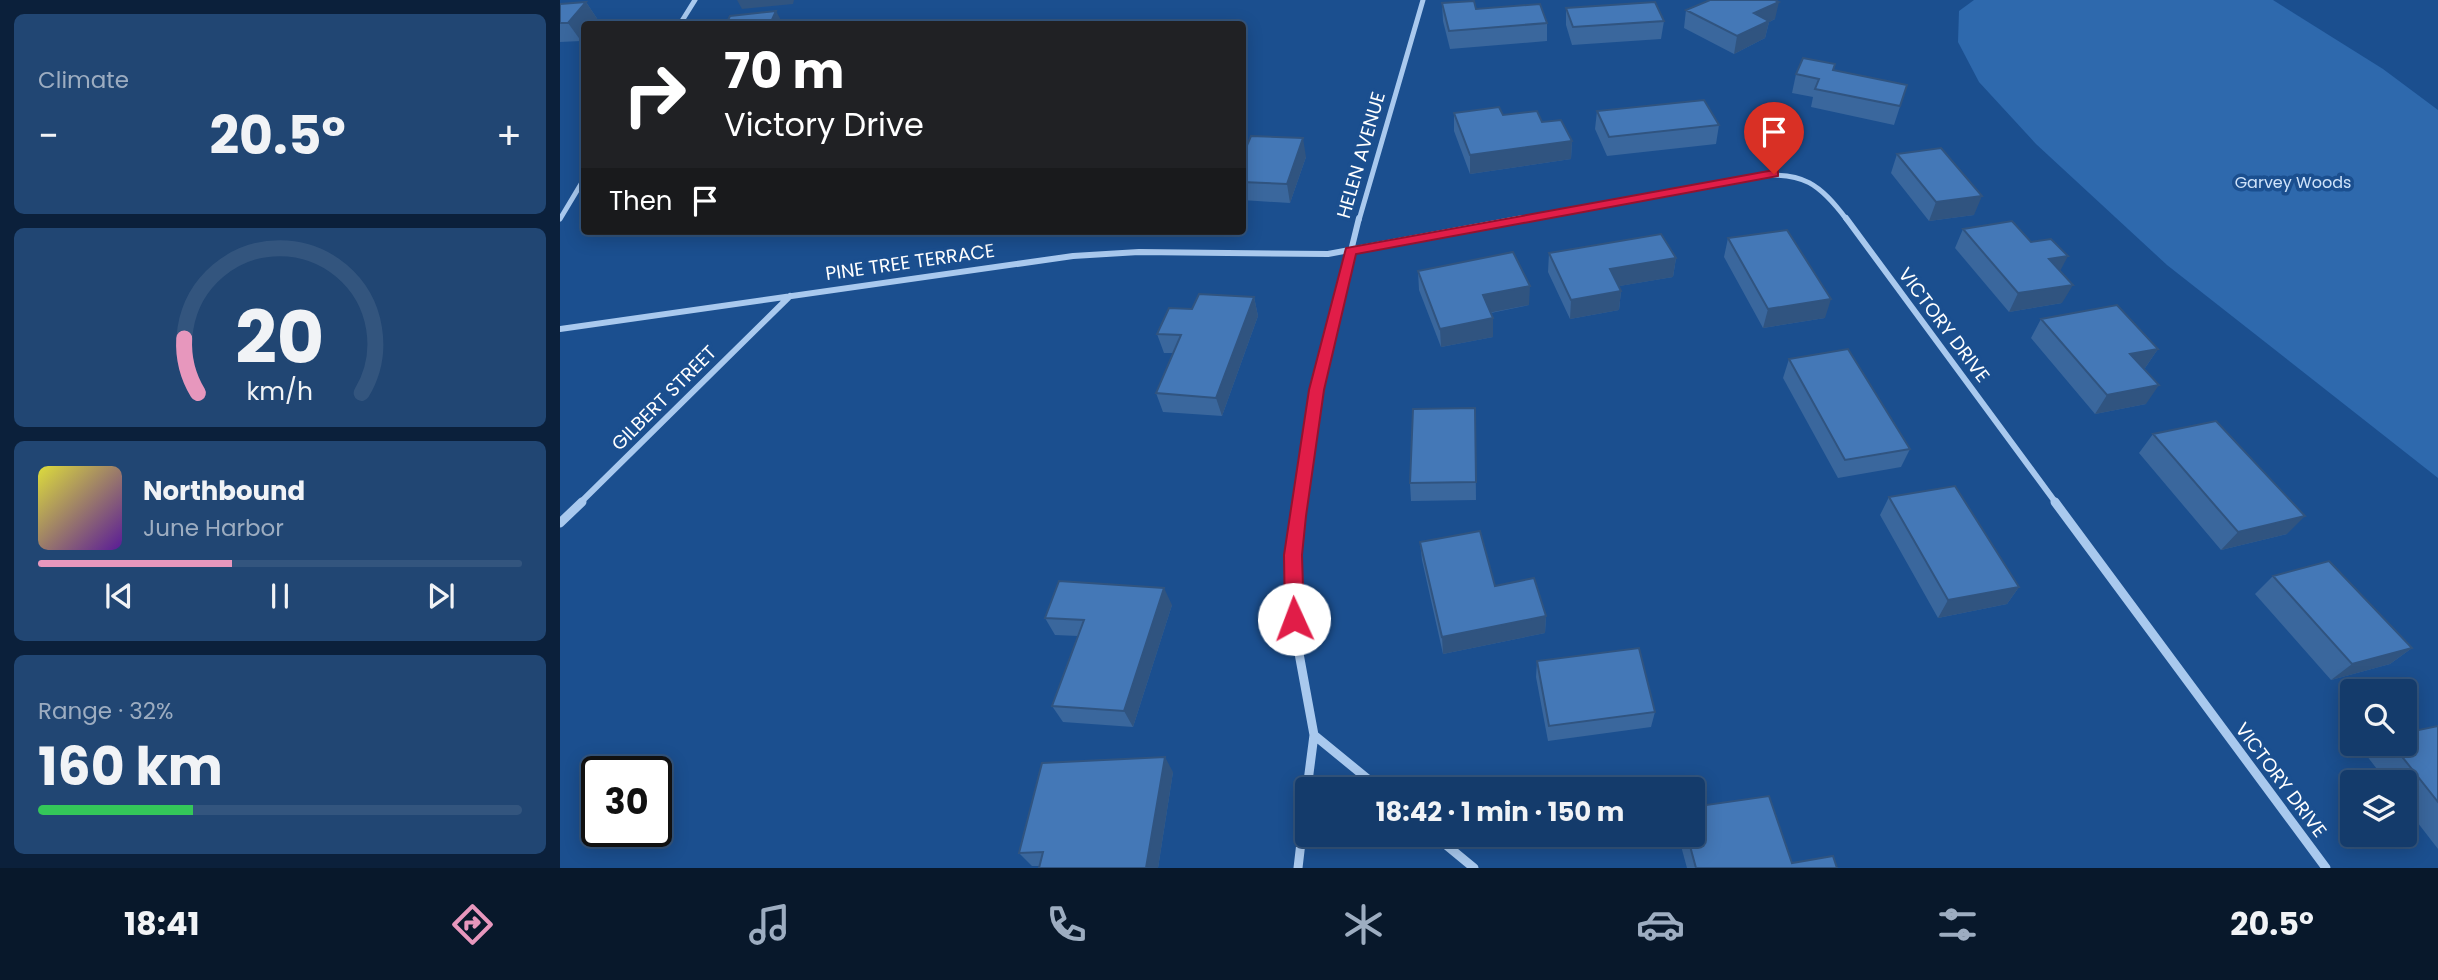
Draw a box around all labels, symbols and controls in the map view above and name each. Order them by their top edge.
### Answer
text: 70 m [724,37,844,105]
icon: right [609,49,700,140]
text: Climate [38,64,129,96]
street label: HELEN AVENUE [1330,89,1392,221]
text: 20.5° [209,99,346,172]
text: Victory Drive [724,102,924,147]
pin [1744,102,1804,174]
text: − [38,109,59,162]
text: + [496,109,522,162]
icon: arrive [1755,113,1793,151]
park label: Garvey Woods [2235,171,2351,194]
icon: arrive [686,182,724,220]
text: Then [609,183,672,219]
street label: PINE TREE TERRACE [824,237,996,287]
street label: VICTORY DRIVE [1892,262,1996,388]
text: 20 [235,288,325,389]
street label: GILBERT STREET [605,339,723,457]
text: km/h [247,374,313,409]
text: Northbound [143,473,305,509]
text: June Harbor [143,512,284,544]
icon: previous [100,577,138,615]
icon: pause [261,577,299,615]
icon: next [422,577,460,615]
position arrow [1257,582,1331,656]
map controls [2340,679,2417,847]
button: search [2340,679,2417,756]
text: Range · 32% [38,695,173,727]
street label: VICTORY DRIVE [2229,717,2333,843]
text: 160 km [38,730,223,803]
speed limit sign: 30 [581,756,672,847]
button: layers [2340,770,2417,847]
text: 18:42 · 1 min · 150 m [1376,794,1624,830]
icon: directions [448,900,497,949]
icon: music [745,900,794,949]
icon: phone [1042,900,1091,949]
icon: climate [1339,900,1388,949]
icon: car [1636,900,1685,949]
icon: filters [1933,900,1982,949]
text: 18:41 [124,901,200,946]
text: 20.5° [2230,901,2314,946]

